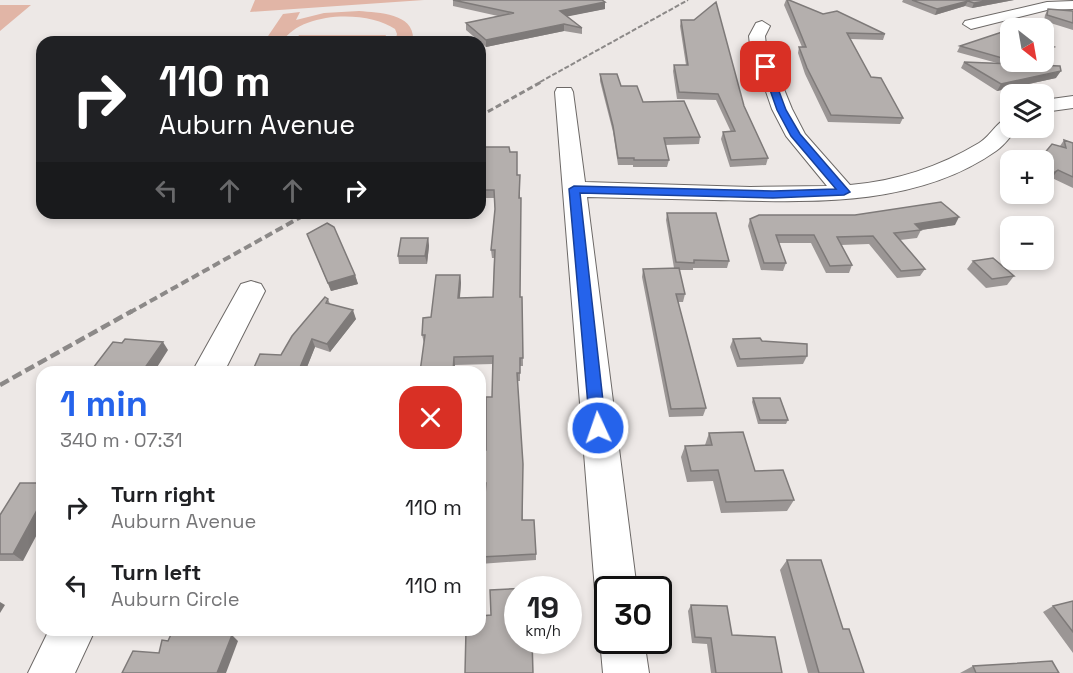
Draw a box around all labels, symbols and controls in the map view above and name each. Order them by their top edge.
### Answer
north arrow [1000,18,1054,72]
map controls [1000,18,1054,270]
pin [740,41,791,92]
icon: arrive [749,50,782,83]
text: 110 m [159,55,271,108]
icon: right [60,60,138,138]
button: layers [1000,84,1054,138]
text: Auburn Avenue [159,107,355,142]
button: + [1000,150,1054,204]
icon: left [150,174,183,207]
icon: ahead [213,174,246,207]
icon: ahead [276,174,309,207]
icon: right [339,174,372,207]
button: − [1000,216,1054,270]
text: 1 min [60,381,148,427]
button: close [399,386,462,449]
position arrow [566,396,630,460]
text: 340 m · 07:31 [60,427,183,453]
text: Turn right [111,480,216,508]
icon: right [60,491,93,524]
text: 110 m [405,493,462,521]
text: Auburn Avenue [111,508,256,534]
text: Turn left [111,558,201,586]
icon: left [60,569,93,602]
text: 110 m [405,571,462,599]
speed limit sign: 30 [594,576,672,654]
text: Auburn Circle [111,586,240,612]
text: 19 [527,588,559,627]
text: km/h [525,621,561,640]

